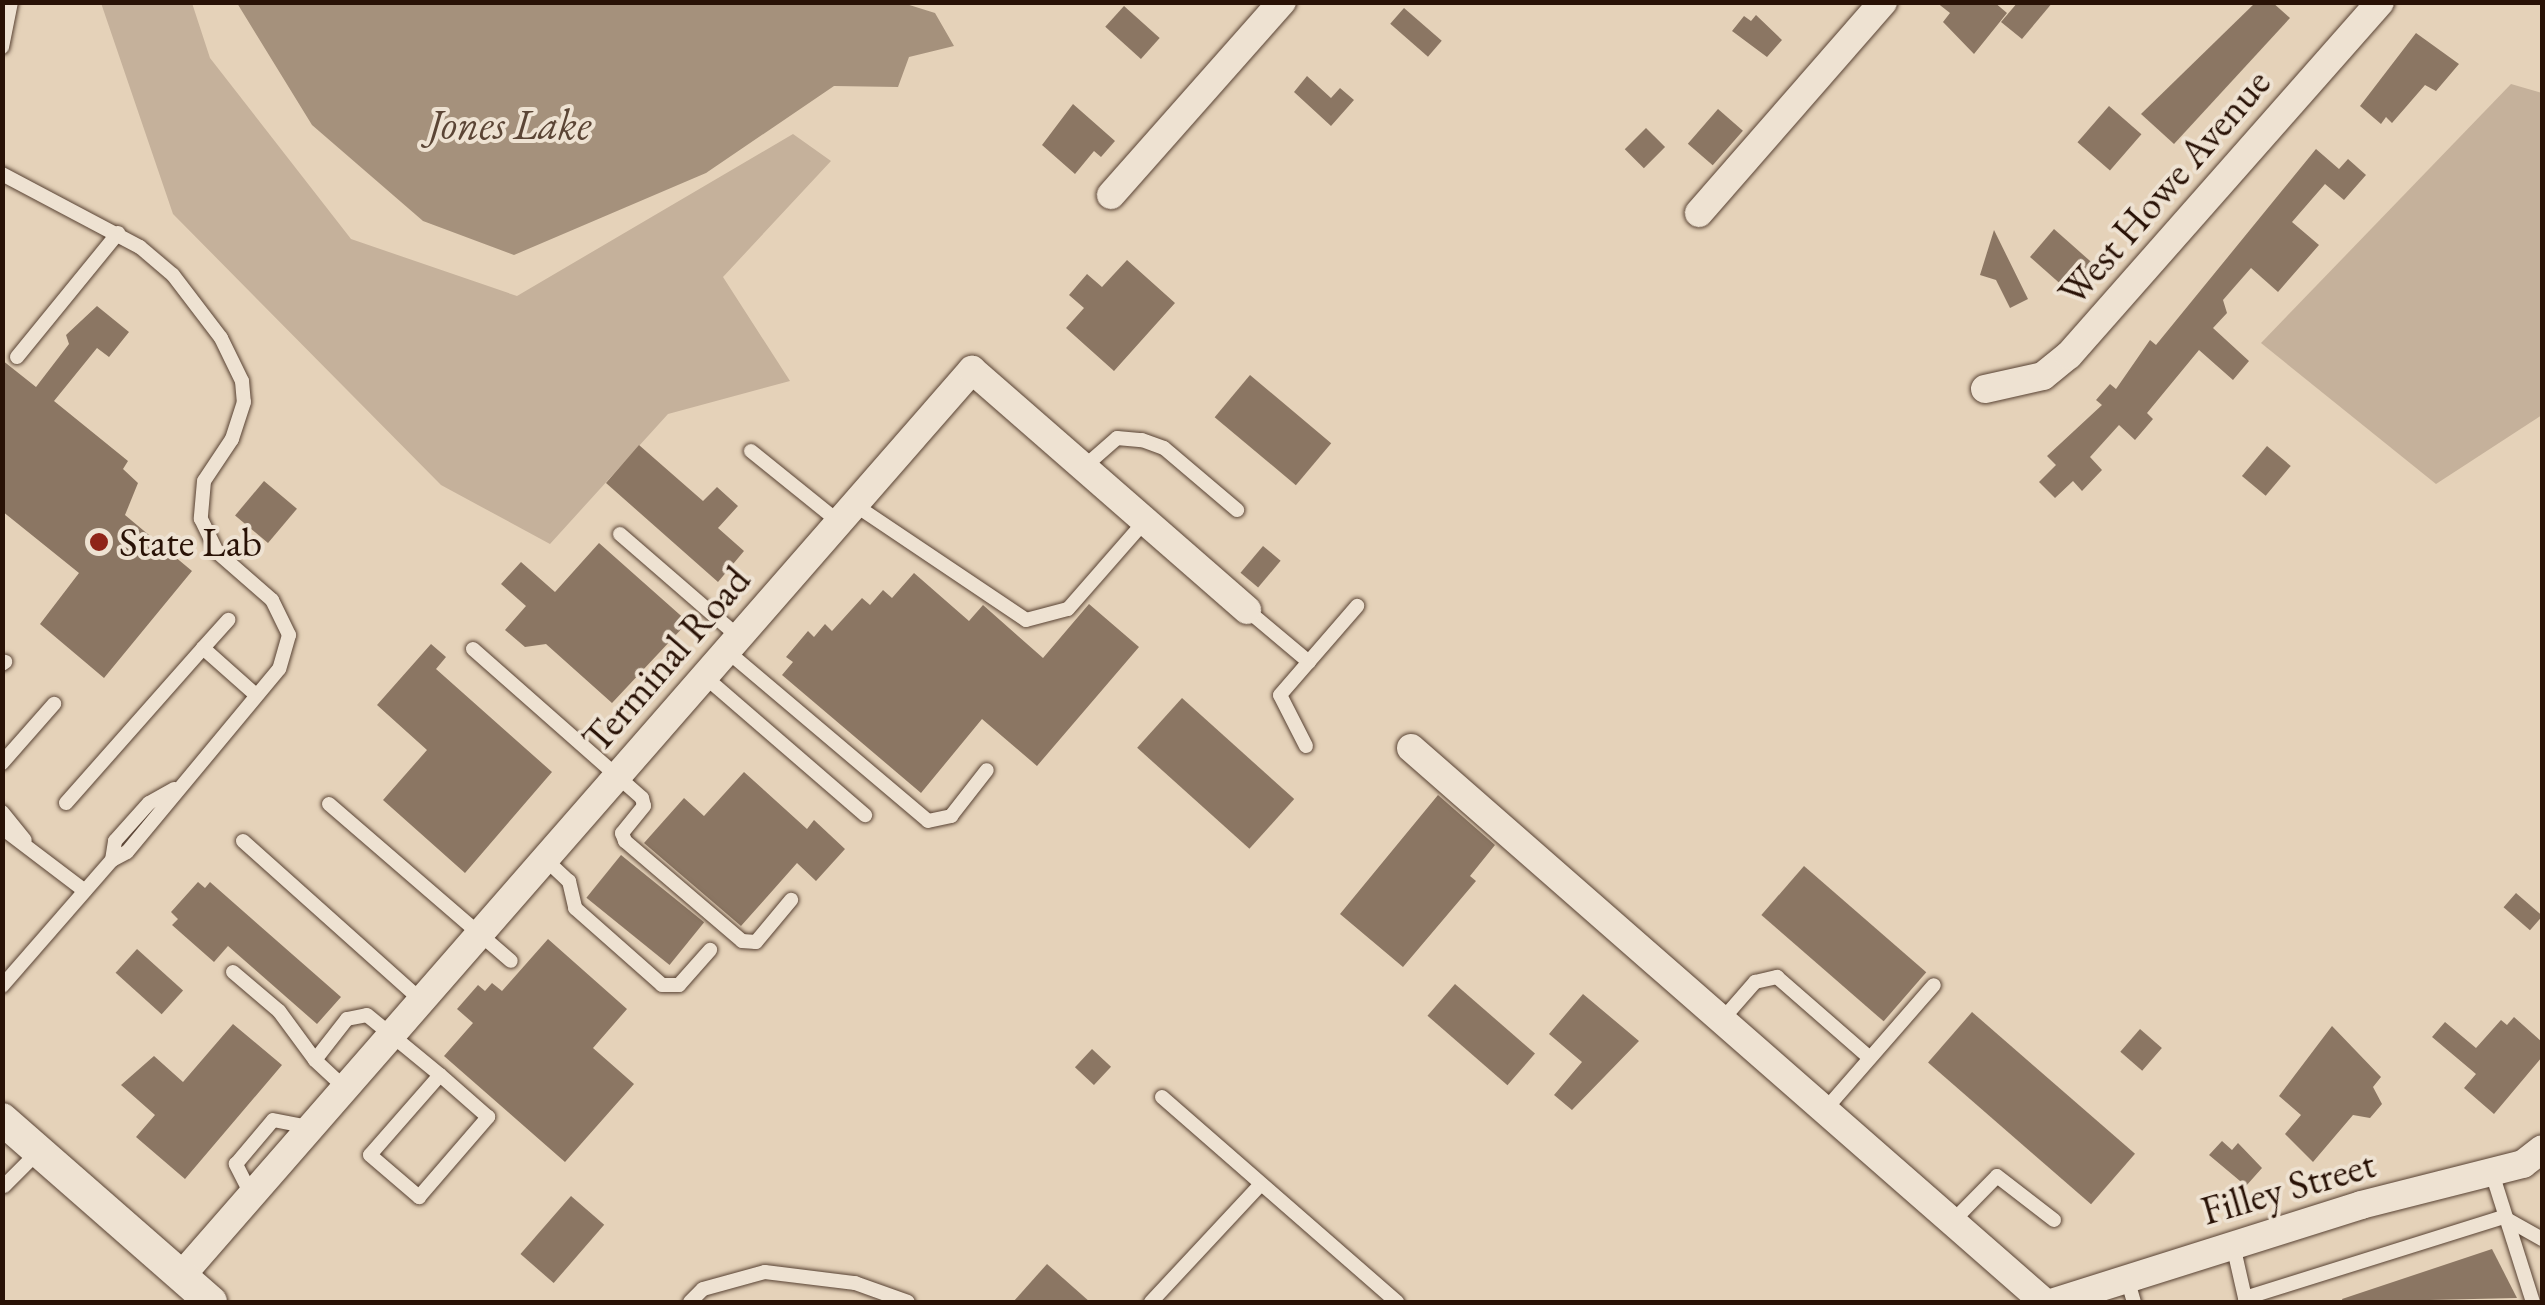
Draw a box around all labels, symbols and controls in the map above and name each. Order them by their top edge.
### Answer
street label: West Howe Avenue [2048,59,2280,315]
water label: Jones Lake [429,100,591,150]
place label: State Lab [119,518,262,566]
marker: State Lab [88,531,110,553]
street label: Terminal Road [572,556,760,762]
street label: Filley Street [2196,1139,2380,1235]

